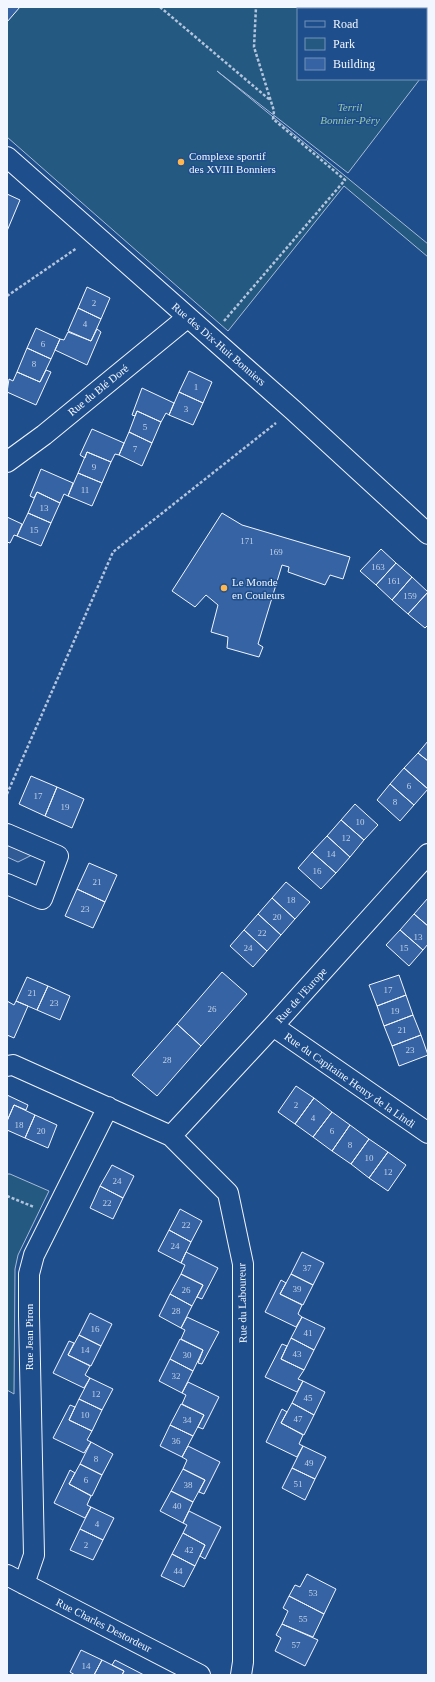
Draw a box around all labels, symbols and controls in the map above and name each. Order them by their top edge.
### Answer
legend [297,8,427,80]
text: Road [333,17,358,31]
text: Park [333,37,355,51]
text: Building [333,57,375,71]
park label: Terril Bonnier-Péry [320,101,380,126]
place label: Complexe sportif des XVIII Bonniers [189,150,276,175]
marker: Complexe sportif des XVIII Bonniers [176,157,186,167]
house number: 2 [92,298,96,308]
street label: Rue des Dix-Huit Bonniers [170,300,268,388]
house number: 4 [83,319,88,329]
house number: 6 [41,339,46,349]
house number: 8 [32,359,37,369]
street label: Rue du Blé Doré [65,362,131,418]
house number: 1 [194,382,198,392]
house number: 3 [184,404,189,414]
house number: 5 [143,422,148,432]
house number: 7 [133,444,138,454]
house number: 9 [92,462,97,472]
house number: 11 [81,485,89,495]
house number: 13 [40,503,49,513]
house number: 15 [30,525,39,535]
house number: 171 [240,536,254,546]
house number: 169 [269,547,283,557]
house number: 163 [371,562,385,572]
place label: Le Monde en Couleurs [232,576,285,601]
house number: 161 [387,576,401,586]
marker: Le Monde en Couleurs [219,583,229,593]
house number: 159 [403,591,417,601]
house number: 6 [407,781,412,791]
house number: 17 [34,791,43,801]
house number: 8 [393,797,398,807]
house number: 19 [61,802,70,812]
house number: 10 [356,817,365,827]
house number: 12 [342,833,351,843]
house number: 14 [327,849,336,859]
house number: 16 [313,866,322,876]
house number: 21 [93,877,102,887]
house number: 18 [287,895,296,905]
house number: 23 [81,904,90,914]
house number: 20 [273,912,282,922]
house number: 22 [258,928,267,938]
house number: 13 [414,932,423,942]
house number: 24 [244,943,253,953]
house number: 15 [400,943,409,953]
street label: Rue de l'Europe [273,965,329,1025]
house number: 17 [384,985,393,995]
house number: 21 [28,988,37,998]
house number: 23 [50,998,59,1008]
house number: 26 [208,1004,217,1014]
house number: 19 [391,1006,400,1016]
house number: 21 [398,1025,407,1035]
street label: Rue du Capitaine Henry de la Lindi [282,1030,418,1130]
house number: 23 [406,1045,415,1055]
house number: 28 [163,1055,172,1065]
house number: 2 [294,1100,298,1110]
house number: 4 [311,1113,316,1123]
house number: 18 [15,1120,24,1130]
house number: 20 [37,1126,46,1136]
house number: 6 [330,1126,335,1136]
house number: 8 [348,1140,353,1150]
house number: 10 [365,1153,374,1163]
house number: 12 [384,1167,393,1177]
house number: 24 [113,1176,122,1186]
house number: 22 [103,1198,112,1208]
house number: 22 [182,1220,191,1230]
house number: 24 [171,1241,180,1251]
street label: Rue du Laboureur [235,1263,249,1343]
house number: 37 [303,1263,312,1273]
house number: 39 [293,1284,302,1294]
house number: 26 [182,1285,191,1295]
street label: Rue Jean Piron [23,1303,35,1370]
house number: 28 [172,1306,181,1316]
house number: 16 [91,1324,100,1334]
house number: 41 [304,1328,313,1338]
house number: 14 [81,1345,90,1355]
house number: 43 [293,1349,302,1359]
house number: 30 [183,1350,192,1360]
house number: 32 [172,1371,181,1381]
house number: 12 [92,1389,101,1399]
house number: 45 [304,1393,313,1403]
house number: 10 [81,1410,90,1420]
house number: 47 [294,1414,303,1424]
house number: 34 [183,1415,192,1425]
house number: 36 [172,1436,181,1446]
house number: 8 [94,1454,99,1464]
house number: 49 [305,1458,314,1468]
house number: 6 [84,1475,89,1485]
house number: 51 [294,1479,303,1489]
house number: 38 [184,1480,193,1490]
house number: 40 [173,1501,182,1511]
house number: 4 [95,1519,100,1529]
house number: 2 [84,1540,88,1550]
house number: 42 [185,1545,194,1555]
house number: 44 [174,1566,183,1576]
house number: 53 [309,1588,318,1598]
street label: Rue Charles Destordeur [54,1596,154,1654]
house number: 55 [299,1614,308,1624]
house number: 57 [292,1640,301,1650]
house number: 14 [82,1661,91,1671]

